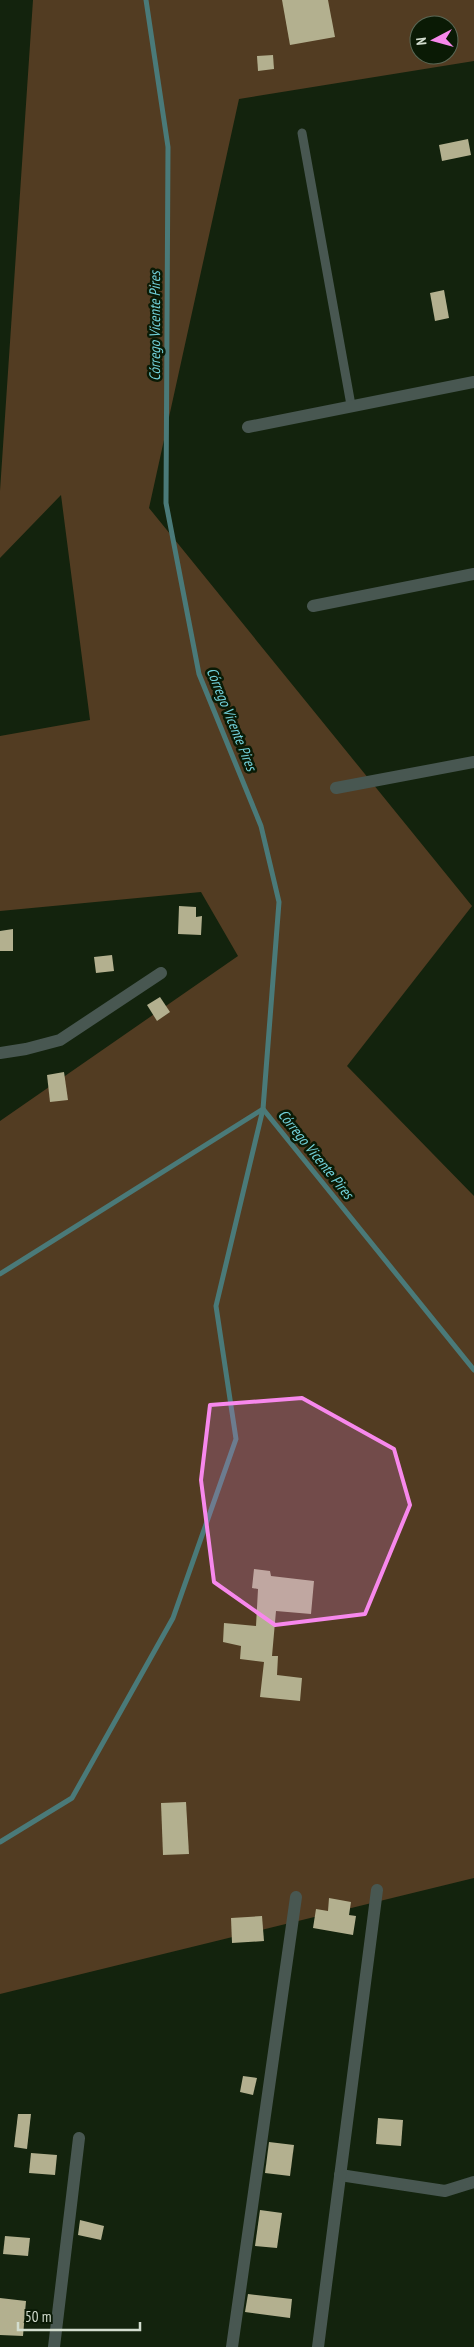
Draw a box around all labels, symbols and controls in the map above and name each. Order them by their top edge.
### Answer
north arrow [409,15,459,65]
text: N [412,37,430,46]
water label: Córrego Vicente Pires [145,269,164,381]
water label: Córrego Vicente Pires [203,665,262,775]
water label: Córrego Vicente Pires [274,1105,359,1204]
scale bar [18,2300,140,2332]
text: 50 m [25,2307,51,2326]

